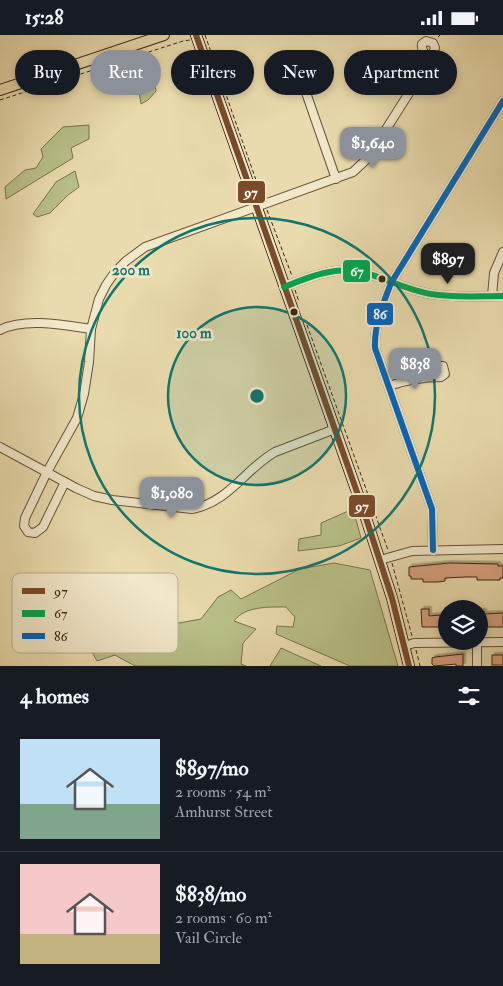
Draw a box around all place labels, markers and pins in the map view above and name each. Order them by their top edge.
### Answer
pin: $1,640 [332,127,414,169]
pin: $897 [418,243,478,285]
unlabelled marker [377,274,387,284]
unlabelled marker [289,307,299,317]
pin: $838 [385,347,445,390]
centre of rings [248,387,266,405]
pin: $1,080 [131,477,213,519]

